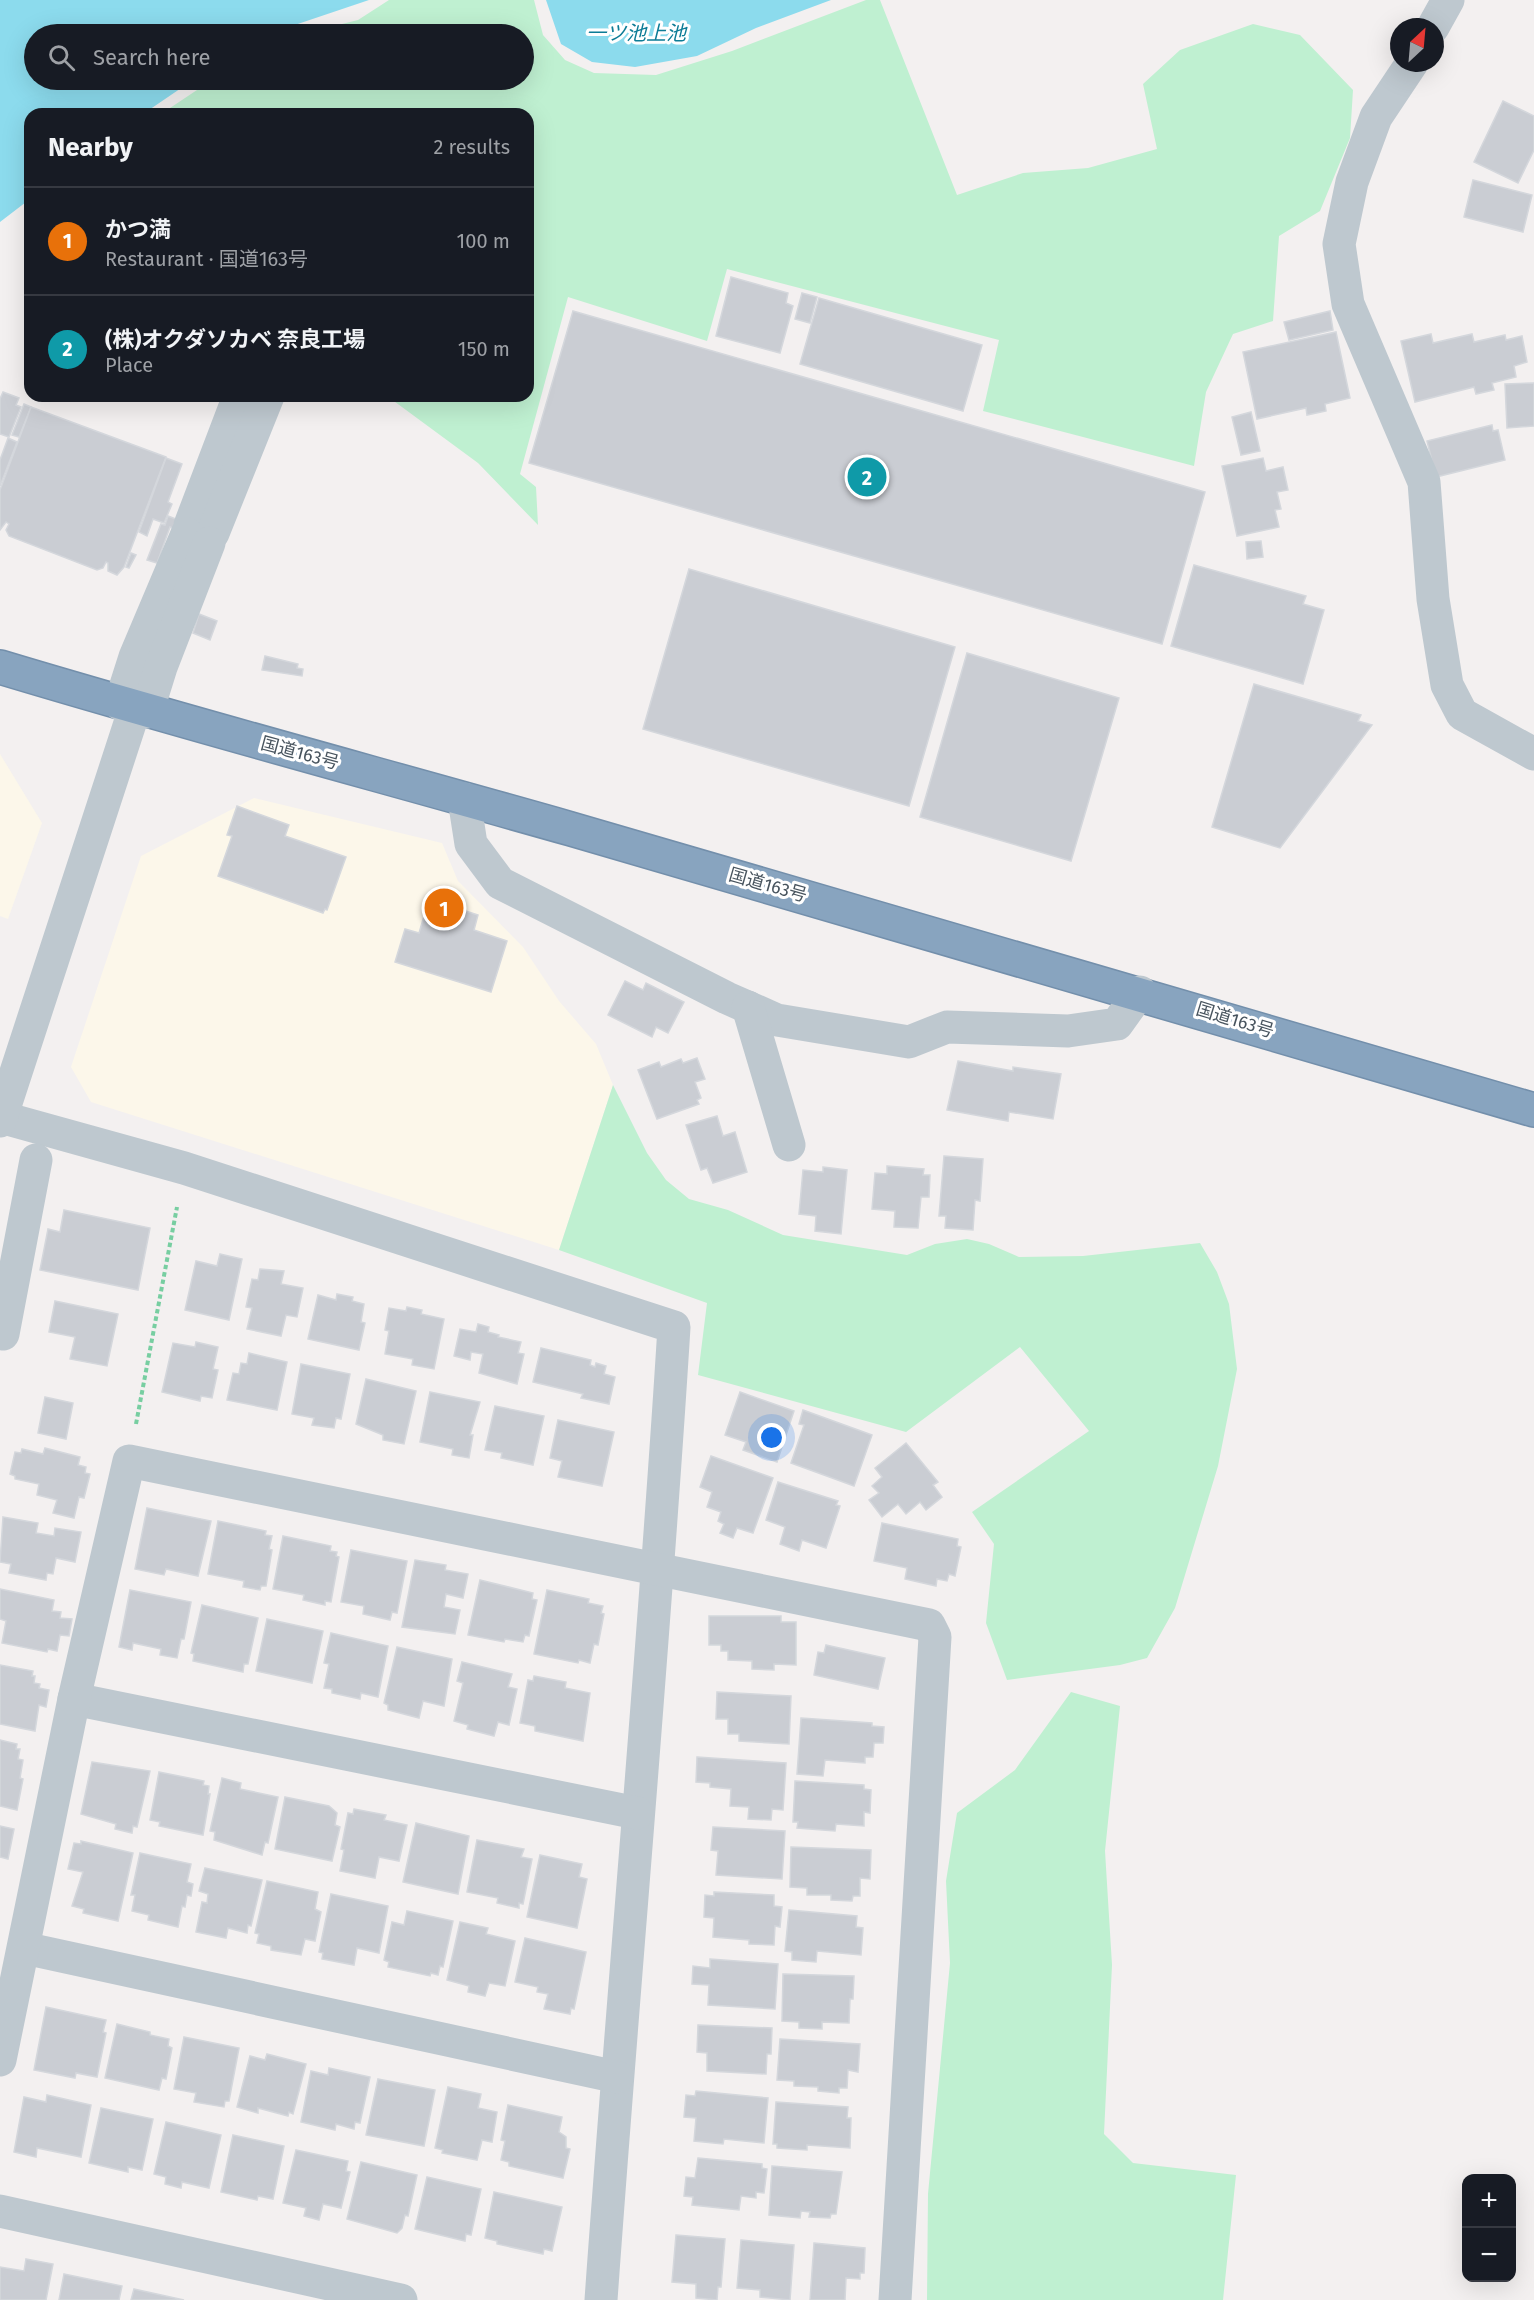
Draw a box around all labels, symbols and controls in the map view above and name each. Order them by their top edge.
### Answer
north arrow [1390,18,1444,72]
water label: 一ツ池上池 [586,21,688,45]
search box [24,24,534,90]
icon: search [45,41,78,74]
text: Search here [93,44,211,71]
text: Nearby [48,132,133,163]
text: 2 results [433,135,510,159]
text: かつ満 [105,216,171,243]
text: 1 [63,229,72,253]
text: 100 m [457,229,510,253]
text: Restaurant · 国道163号 [105,247,308,271]
text: (株)オクダソカベ 奈良工場 [105,326,365,353]
text: 2 [62,337,73,361]
text: 150 m [458,337,510,361]
text: Place [105,353,153,377]
pin: 2 [848,454,886,500]
street label: 国道163号 [258,732,342,774]
street label: 国道163号 [726,863,810,907]
pin: 1 [424,886,464,930]
street label: 国道163号 [1193,998,1277,1042]
your location [757,1423,786,1452]
map controls [1462,2174,1516,2282]
button: + [1462,2174,1516,2228]
button: − [1462,2228,1516,2282]

